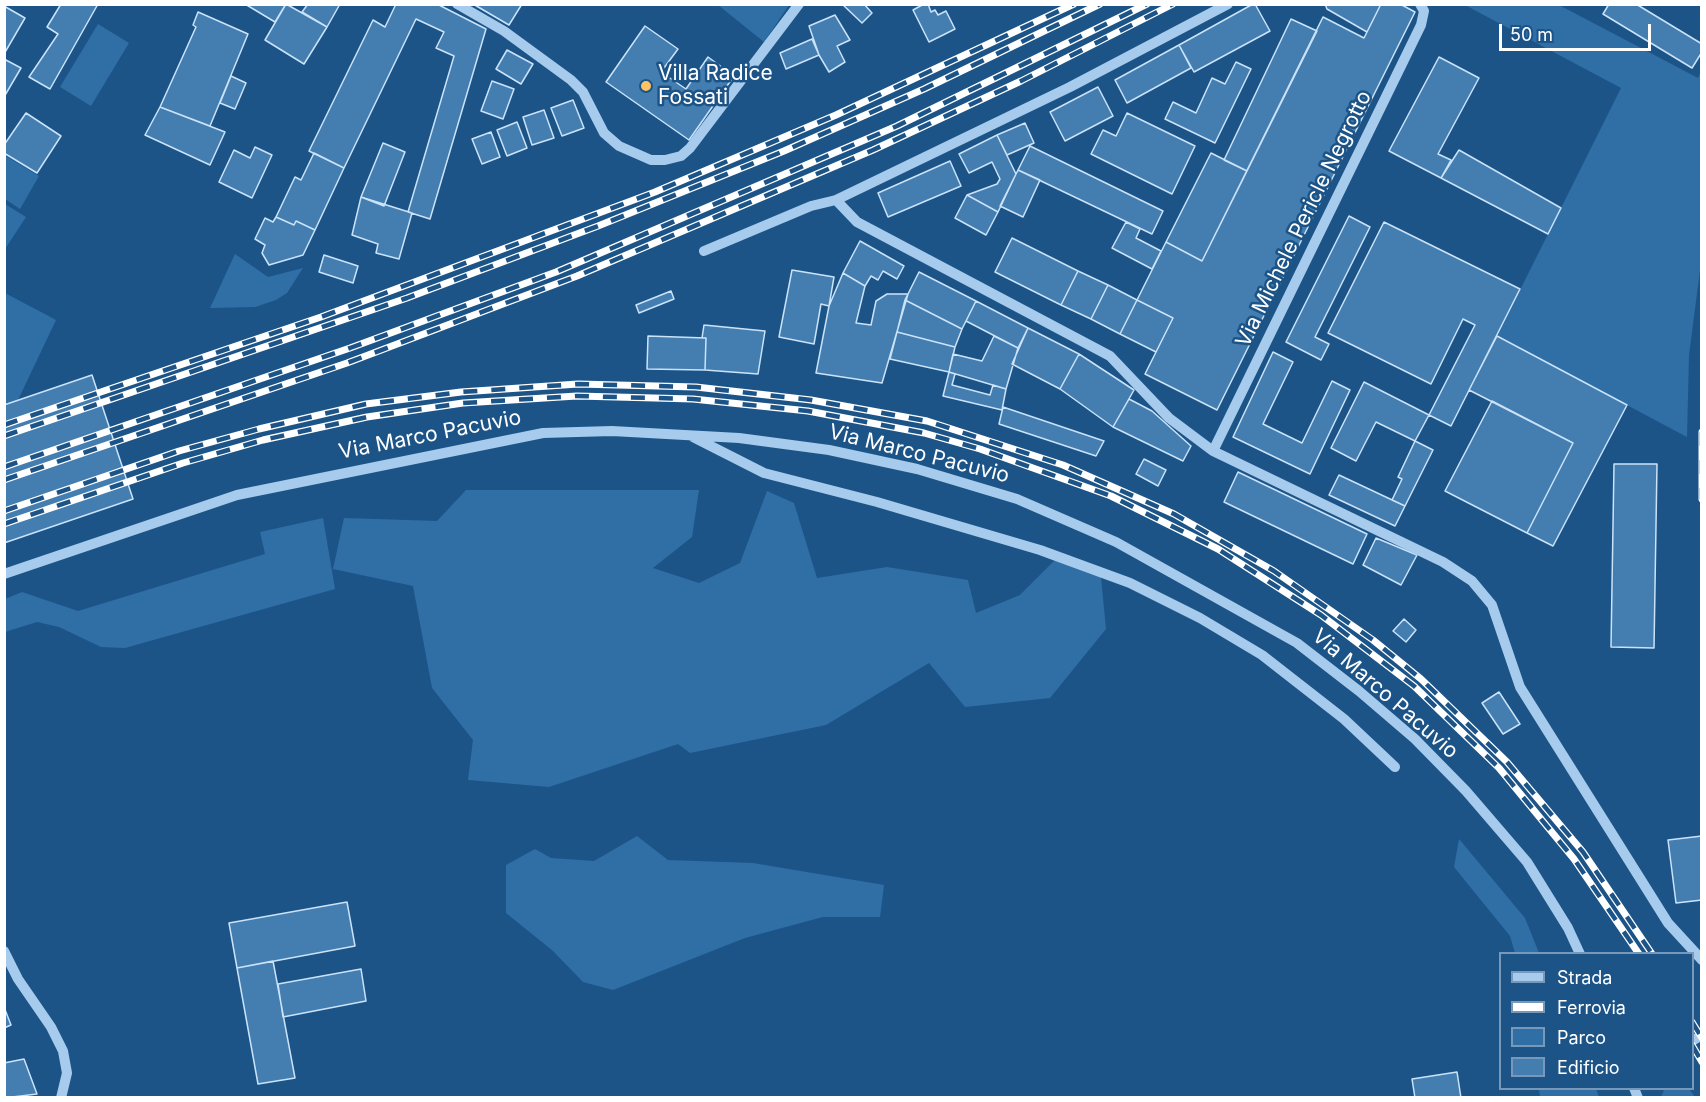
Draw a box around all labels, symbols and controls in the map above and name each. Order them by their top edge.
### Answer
scale bar [1502,12,1654,50]
text: 50 m [1510,24,1553,45]
place label: Villa Radice Fossati [658,61,773,111]
marker: Villa Radice Fossati [639,79,653,93]
street label: Via Michele Pericle Negrotto [1231,87,1377,351]
street label: Via Marco Pacuvio [337,405,523,465]
street label: Via Marco Pacuvio [826,419,1012,489]
street label: Via Marco Pacuvio [1307,624,1463,764]
legend [1499,952,1694,1090]
text: Strada [1557,967,1612,988]
text: Ferrovia [1557,997,1626,1018]
text: Parco [1557,1027,1606,1048]
text: Edificio [1557,1057,1620,1078]

